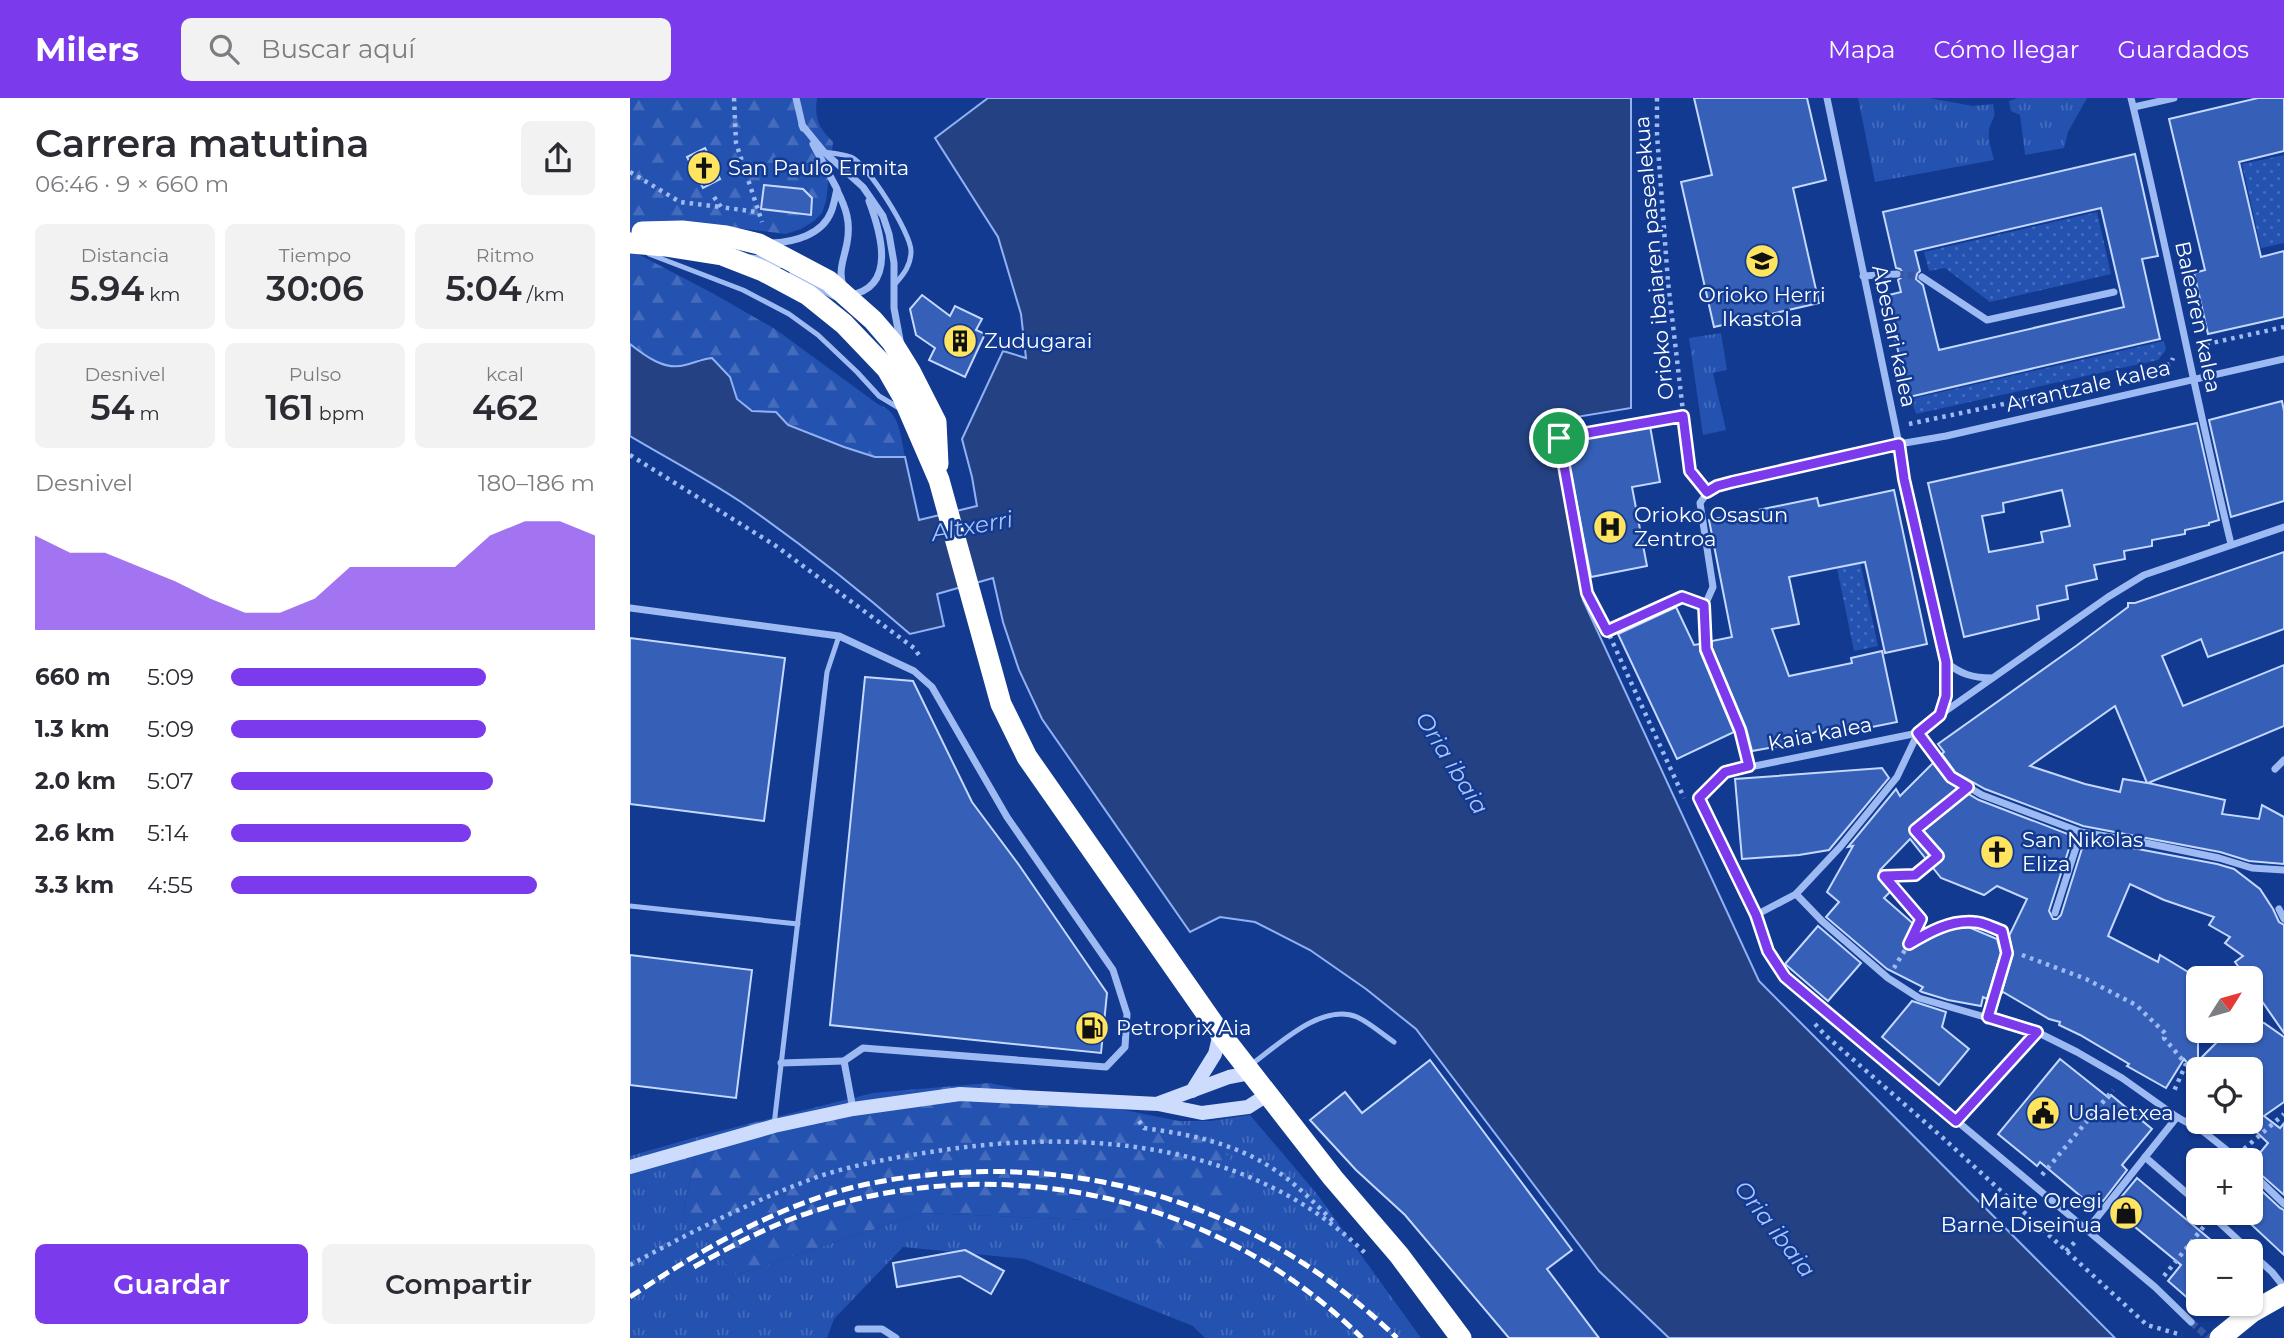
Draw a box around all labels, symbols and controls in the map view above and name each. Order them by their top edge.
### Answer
search box [181,18,671,81]
text: Milers [35,29,139,69]
icon: search [205,30,243,68]
text: Buscar aquí [261,33,415,65]
text: Mapa [1828,35,1895,64]
text: Cómo llegar [1933,35,2079,64]
text: Guardados [2117,35,2249,64]
street label: Orioko ibaiaren pasealekua [1629,115,1678,401]
text: Carrera matutina [35,120,369,167]
button: share [521,121,595,195]
church icon: San Paulo Ermita [685,149,723,187]
place label: San Paulo Ermita [728,155,909,180]
text: 06:46 · 9 × 660 m [35,170,229,198]
street label: Balearen kalea [2170,239,2227,395]
school or university icon: Orioko Herri Ikastola [1743,242,1781,280]
text: Distancia [81,244,169,267]
text: Tiempo [279,244,351,267]
text: Ritmo [476,244,534,267]
street label: Abeslari kalea [1867,262,1922,409]
text: 5.94 [69,267,144,310]
text: 30:06 [266,267,364,310]
text: 5:04 [445,267,522,310]
place label: Orioko Herri Ikastola [1698,282,1826,331]
text: km [144,283,181,306]
text: /km [522,283,565,306]
building icon: Zudugarai [941,322,979,360]
place label: Zudugarai [984,328,1092,353]
street label: Arrantzale kalea [2003,354,2173,417]
text: Desnivel [85,363,166,386]
text: Pulso [289,363,341,386]
text: kcal [486,363,524,386]
text: 54 [90,386,135,429]
text: 161 [265,386,314,429]
text: 462 [472,386,538,429]
text: m [135,402,160,425]
text: bpm [314,402,365,425]
pin [1529,408,1589,468]
icon: arrive [1540,419,1578,457]
text: Desnivel [35,469,133,497]
text: 180–186 m [478,469,595,497]
place label: Orioko Osasun Zentroa [1634,502,1788,551]
water label: Altxerri [927,505,1016,547]
hospital icon: Orioko Osasun Zentroa [1591,508,1629,546]
text: 660 m [35,663,111,691]
text: 5:09 [147,663,194,691]
water label: Oria ibaia [1410,707,1494,819]
street label: Kaia kalea [1766,711,1874,756]
text: 1.3 km [35,715,110,743]
text: 5:09 [147,715,194,743]
text: 2.0 km [35,767,116,795]
text: 5:07 [147,767,194,795]
text: 2.6 km [35,819,115,847]
text: 5:14 [147,819,188,847]
place label: San Nikolas Eliza [2022,827,2143,876]
church icon: San Nikolas Eliza [1978,833,2016,871]
text: 3.3 km [35,871,114,899]
text: 4:55 [147,871,193,899]
north arrow [2186,966,2263,1043]
map controls [2186,966,2263,1316]
fuel station icon: Petroprix Aia [1073,1009,1111,1047]
place label: Petroprix Aia [1116,1015,1251,1040]
button: locate [2186,1057,2263,1134]
public building icon: Udaletxea [2024,1094,2062,1132]
place label: Udaletxea [2068,1100,2174,1125]
button: + [2186,1148,2263,1225]
water label: Oria ibaia [1728,1175,1822,1283]
place label: Maite Oregi Barne Diseinua [1941,1188,2102,1237]
shop icon: Maite Oregi Barne Diseinua [2107,1194,2145,1232]
button: − [2186,1239,2263,1316]
button: Guardar [35,1244,308,1324]
button: Compartir [322,1244,595,1324]

